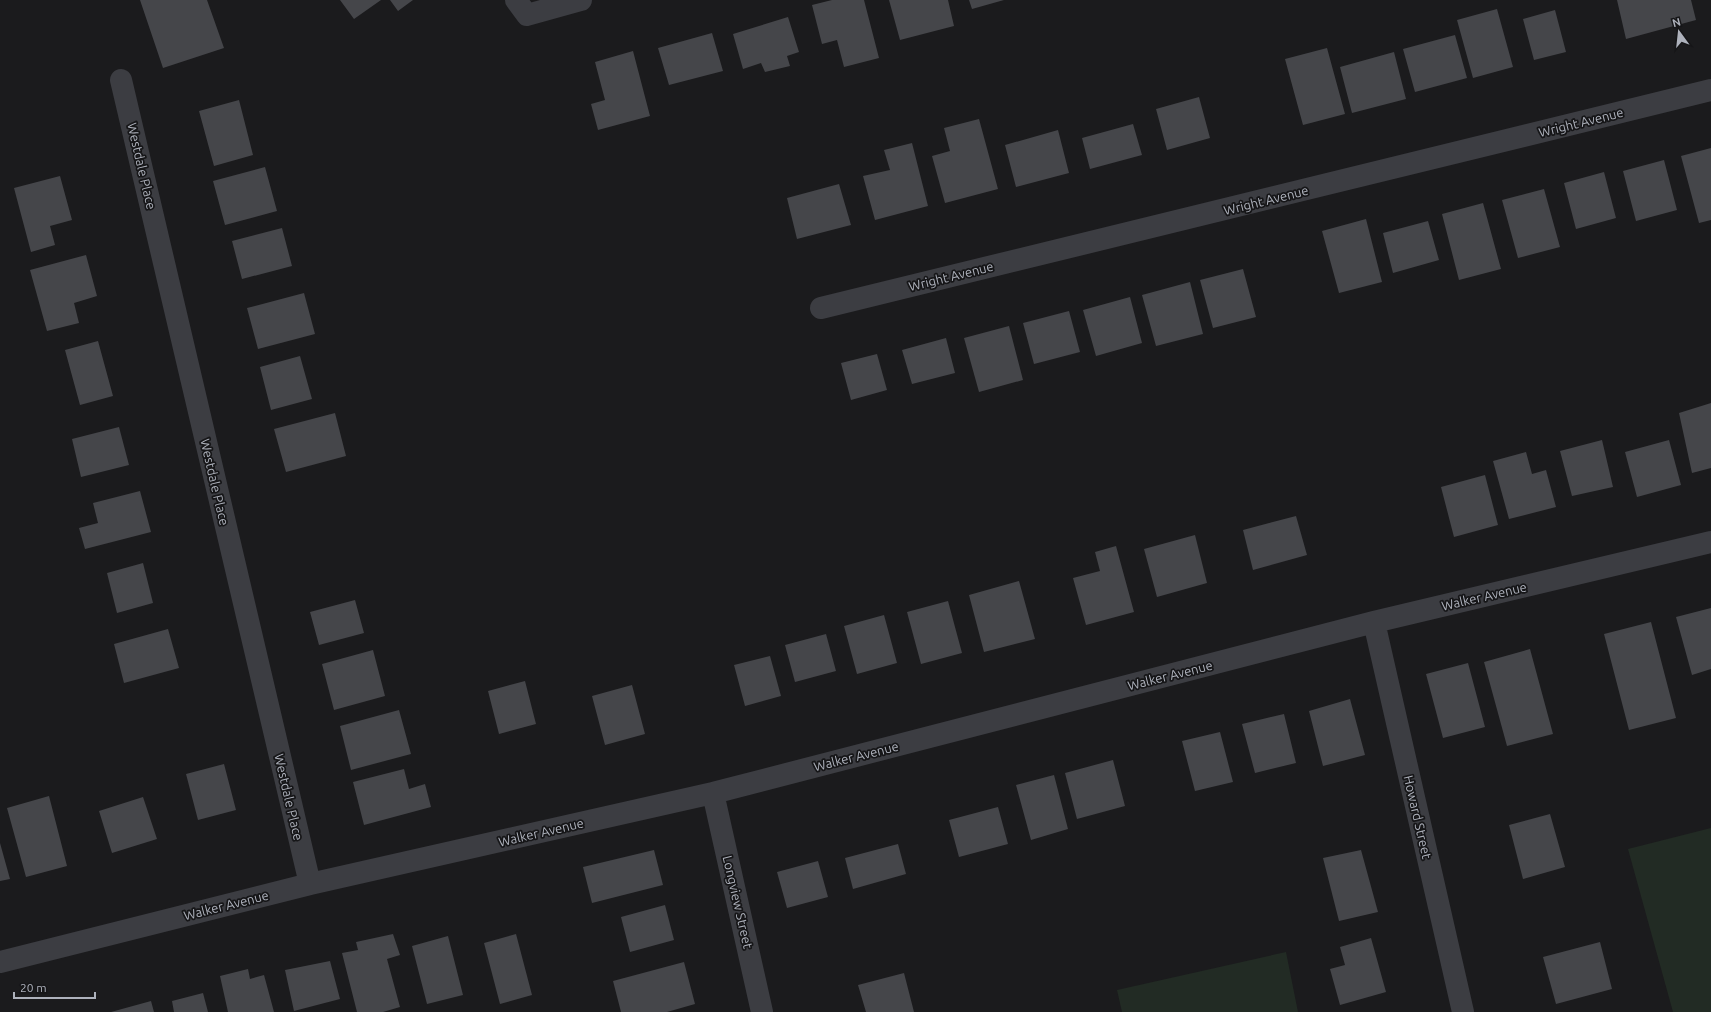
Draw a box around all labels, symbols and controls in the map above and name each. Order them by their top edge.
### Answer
north arrow [1659,12,1699,52]
text: N [1671,15,1682,29]
street label: Wright Avenue [1537,105,1625,139]
street label: Westdale Place [125,121,159,211]
street label: Wright Avenue [1222,183,1310,217]
street label: Wright Avenue [907,259,995,293]
street label: Westdale Place [198,437,232,527]
street label: Walker Avenue [1440,579,1528,613]
street label: Walker Avenue [1126,658,1214,692]
street label: Walker Avenue [812,739,900,773]
street label: Westdale Place [272,752,306,842]
street label: Howard Street [1402,774,1434,860]
street label: Walker Avenue [497,815,585,849]
street label: Longview Street [720,854,756,950]
street label: Walker Avenue [182,888,270,922]
scale bar [14,974,95,1000]
text: 20 m [20,981,47,994]

